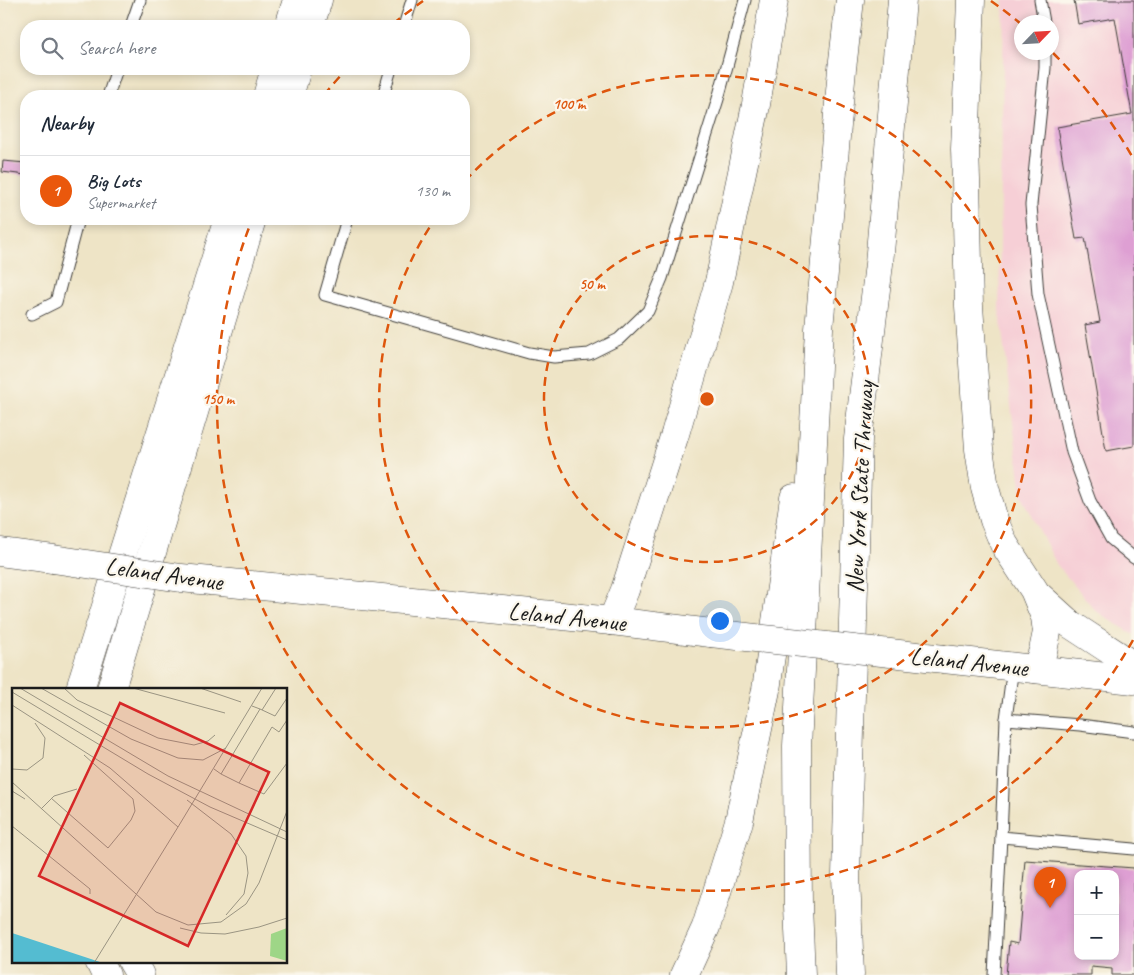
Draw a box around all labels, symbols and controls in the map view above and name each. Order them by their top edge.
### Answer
north arrow [1014,15,1059,60]
search box [20,20,470,75]
icon: search [38,34,66,62]
text: Search here [78,36,155,60]
text: 100 m [553,95,587,114]
text: Nearby [40,110,93,136]
text: Big Lots [87,169,140,193]
text: 1 [52,181,60,201]
text: 130 m [416,181,450,201]
text: Supermarket [87,193,155,213]
text: 50 m [579,275,606,294]
street label: New York State Thruway [838,378,882,594]
text: 150 m [202,390,236,409]
centre of rings [698,390,716,408]
street label: Leland Avenue [103,550,226,598]
street label: Leland Avenue [507,595,629,639]
your location [707,608,733,634]
street label: Leland Avenue [909,640,1031,684]
inset map [12,688,288,962]
pin: 1 [1034,867,1066,908]
map controls [1074,870,1119,960]
button: + [1074,870,1119,915]
button: − [1074,915,1119,960]

